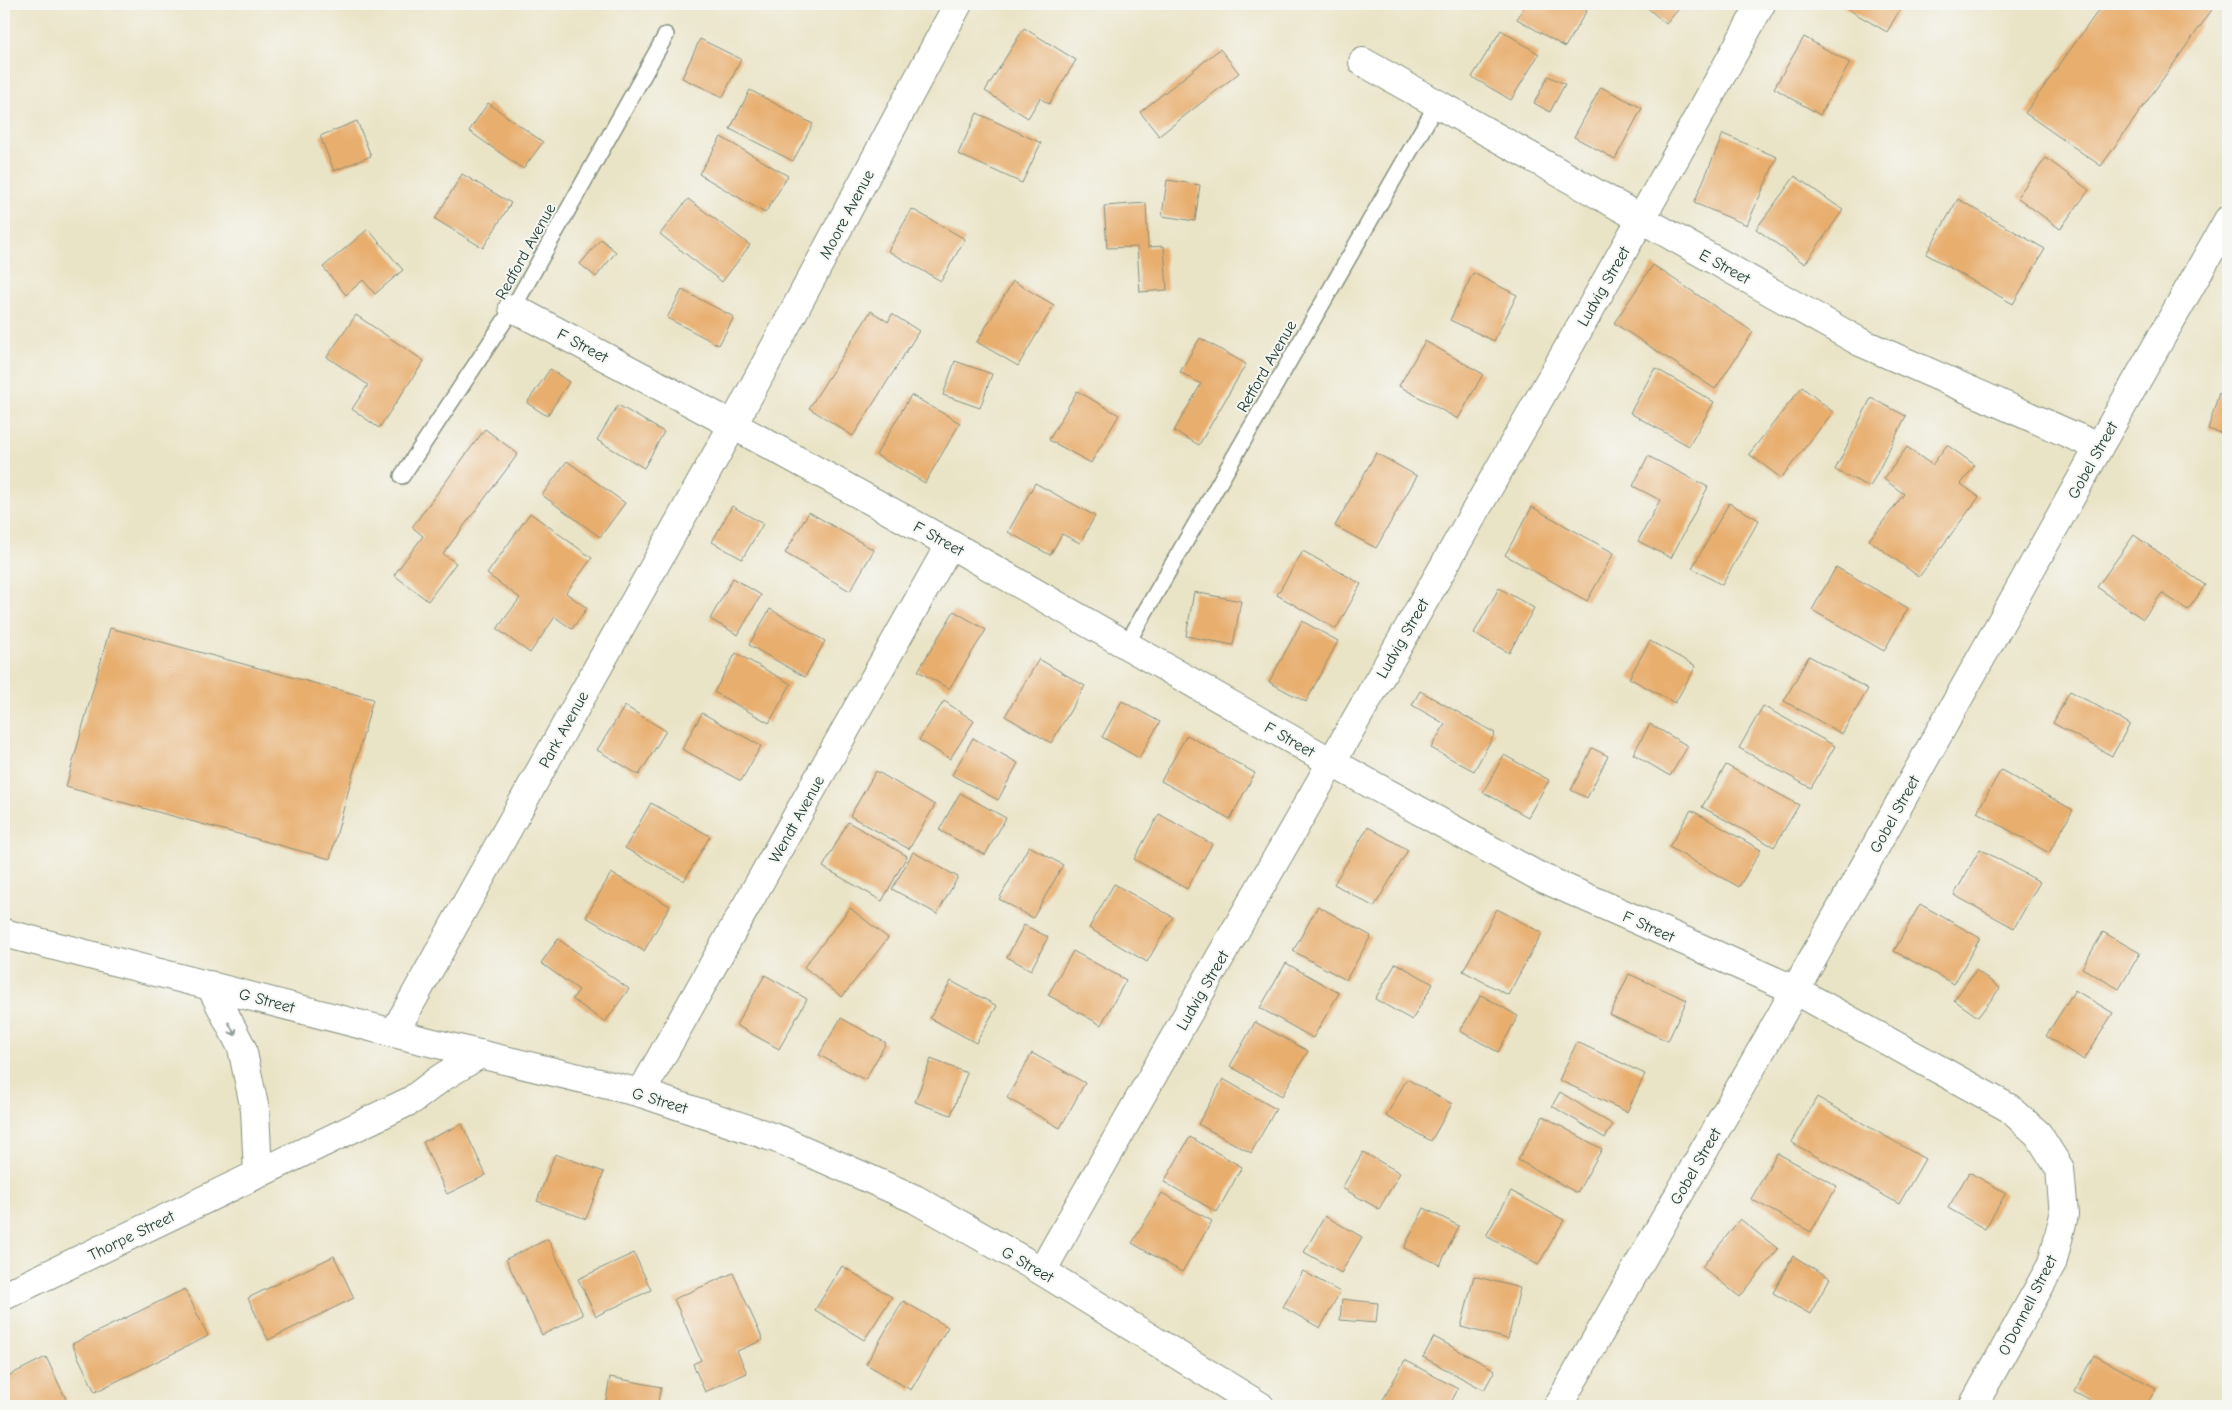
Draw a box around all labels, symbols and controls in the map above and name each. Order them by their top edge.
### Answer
street label: Moore Avenue [816,167,878,262]
street label: Redford Avenue [492,200,560,303]
street label: Ludvig Street [1574,243,1634,329]
street label: E Street [1696,246,1753,288]
street label: Retford Avenue [1233,317,1300,416]
street label: F Street [554,325,611,367]
street label: Gobel Street [2064,418,2122,502]
street label: F Street [910,518,967,560]
street label: Ludvig Street [1373,595,1433,681]
street label: Park Avenue [535,688,592,771]
street label: F Street [1261,718,1318,762]
street label: Gobel Street [1866,772,1924,856]
street label: Wendt Avenue [766,773,828,866]
street label: F Street [1620,908,1678,946]
street label: Ludvig Street [1173,947,1233,1033]
street label: G Street [237,985,297,1017]
one-way arrow [228,1021,237,1036]
street label: G Street [630,1084,690,1118]
street label: Gobel Street [1667,1125,1725,1208]
street label: Thorpe Street [85,1207,178,1265]
street label: G Street [998,1243,1057,1287]
street label: O'Donnell Street [1995,1252,2061,1359]

